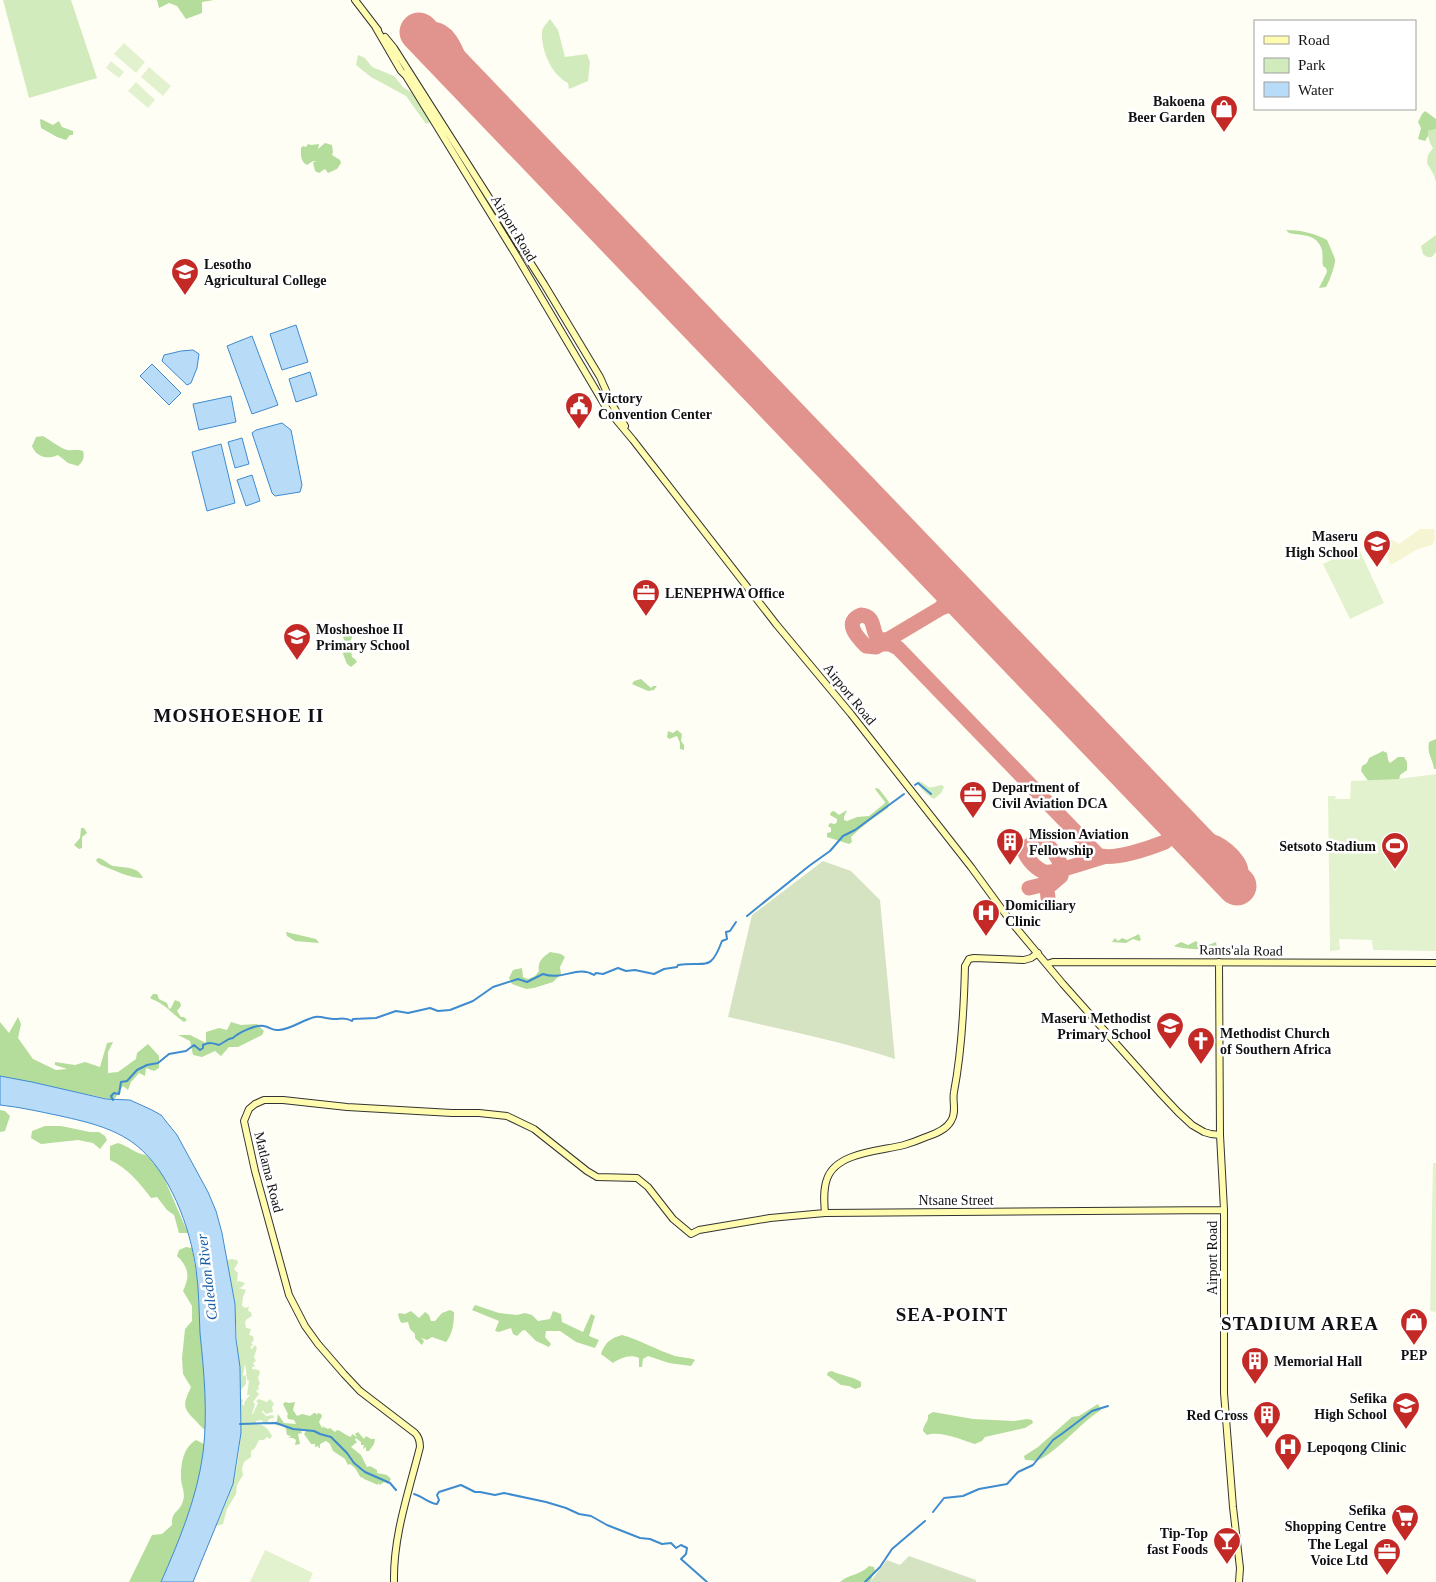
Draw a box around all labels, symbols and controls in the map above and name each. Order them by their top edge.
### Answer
legend [1254,20,1416,110]
text: Road [1298,32,1330,48]
text: Park [1298,57,1326,73]
text: Water [1298,82,1333,98]
place label: Bakoena Beer Garden [1128,94,1205,125]
shop icon: Bakoena Beer Garden [1209,94,1239,133]
street label: Airport Road [488,193,539,264]
school or university icon: Lesotho Agricultural College [170,257,200,296]
place label: Lesotho Agricultural College [204,257,326,288]
public building icon: Victory Convention Center [564,391,594,430]
place label: Victory Convention Center [598,391,712,422]
place label: Maseru High School [1285,529,1358,560]
school or university icon: Maseru High School [1362,529,1392,568]
office icon: LENEPHWA Office [631,578,661,617]
place label: LENEPHWA Office [665,586,784,601]
school or university icon: Moshoeshoe II Primary School [282,622,312,661]
place label: Moshoeshoe II Primary School [316,622,410,653]
street label: Airport Road [820,661,879,728]
district label: MOSHOESHOE II [154,705,324,726]
office icon: Department of Civil Aviation DCA [958,780,988,819]
place label: Department of Civil Aviation DCA [992,780,1109,811]
building icon: Mission Aviation Fellowship [995,827,1025,866]
place label: Mission Aviation Fellowship [1029,827,1129,858]
sports icon: Setsoto Stadium [1380,831,1410,870]
place label: Setsoto Stadium [1279,839,1376,854]
hospital icon: Domiciliary Clinic [971,898,1001,937]
place label: Domiciliary Clinic [1005,898,1076,929]
street label: Rants'ala Road [1199,942,1283,959]
place label: Maseru Methodist Primary School [1041,1011,1151,1042]
school or university icon: Maseru Methodist Primary School [1155,1011,1185,1050]
church icon: Methodist Church of Southern Africa [1186,1026,1216,1065]
place label: Methodist Church of Southern Africa [1220,1026,1331,1057]
street label: Matlama Road [251,1130,286,1214]
street label: Ntsane Street [918,1193,994,1208]
street label: Airport Road [1205,1221,1220,1295]
water label: Caledon River [194,1233,220,1321]
district label: SEA-POINT [896,1304,1008,1325]
shop icon: PEP [1399,1307,1429,1346]
district label: STADIUM AREA [1221,1313,1379,1334]
building icon: Memorial Hall [1240,1346,1270,1385]
place label: PEP [1401,1348,1428,1363]
place label: Memorial Hall [1274,1354,1362,1369]
place label: Sefika High School [1314,1391,1387,1422]
school or university icon: Sefika High School [1391,1391,1421,1430]
building icon: Red Cross [1252,1400,1282,1439]
place label: Red Cross [1186,1408,1249,1423]
hospital icon: Lepoqong Clinic [1273,1432,1303,1471]
place label: Lepoqong Clinic [1307,1440,1406,1455]
place label: Sefika Shopping Centre [1285,1503,1386,1534]
supermarket icon: Sefika Shopping Centre [1390,1503,1420,1542]
place label: Tip-Top fast Foods [1147,1526,1209,1557]
bar icon: Tip-Top fast Foods [1212,1526,1242,1565]
place label: The Legal Voice Ltd [1308,1537,1368,1568]
office icon: The Legal Voice Ltd [1372,1537,1402,1576]

